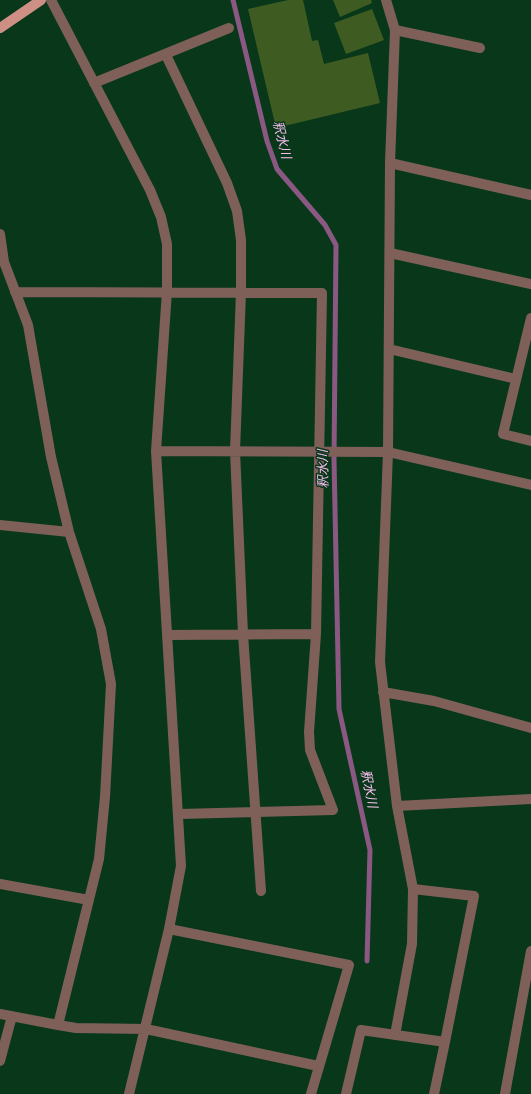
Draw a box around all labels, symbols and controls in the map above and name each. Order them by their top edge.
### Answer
water label: 釈水川 [269,119,293,161]
water label: 釈水川 [316,449,332,489]
water label: 釈水川 [356,768,380,810]

